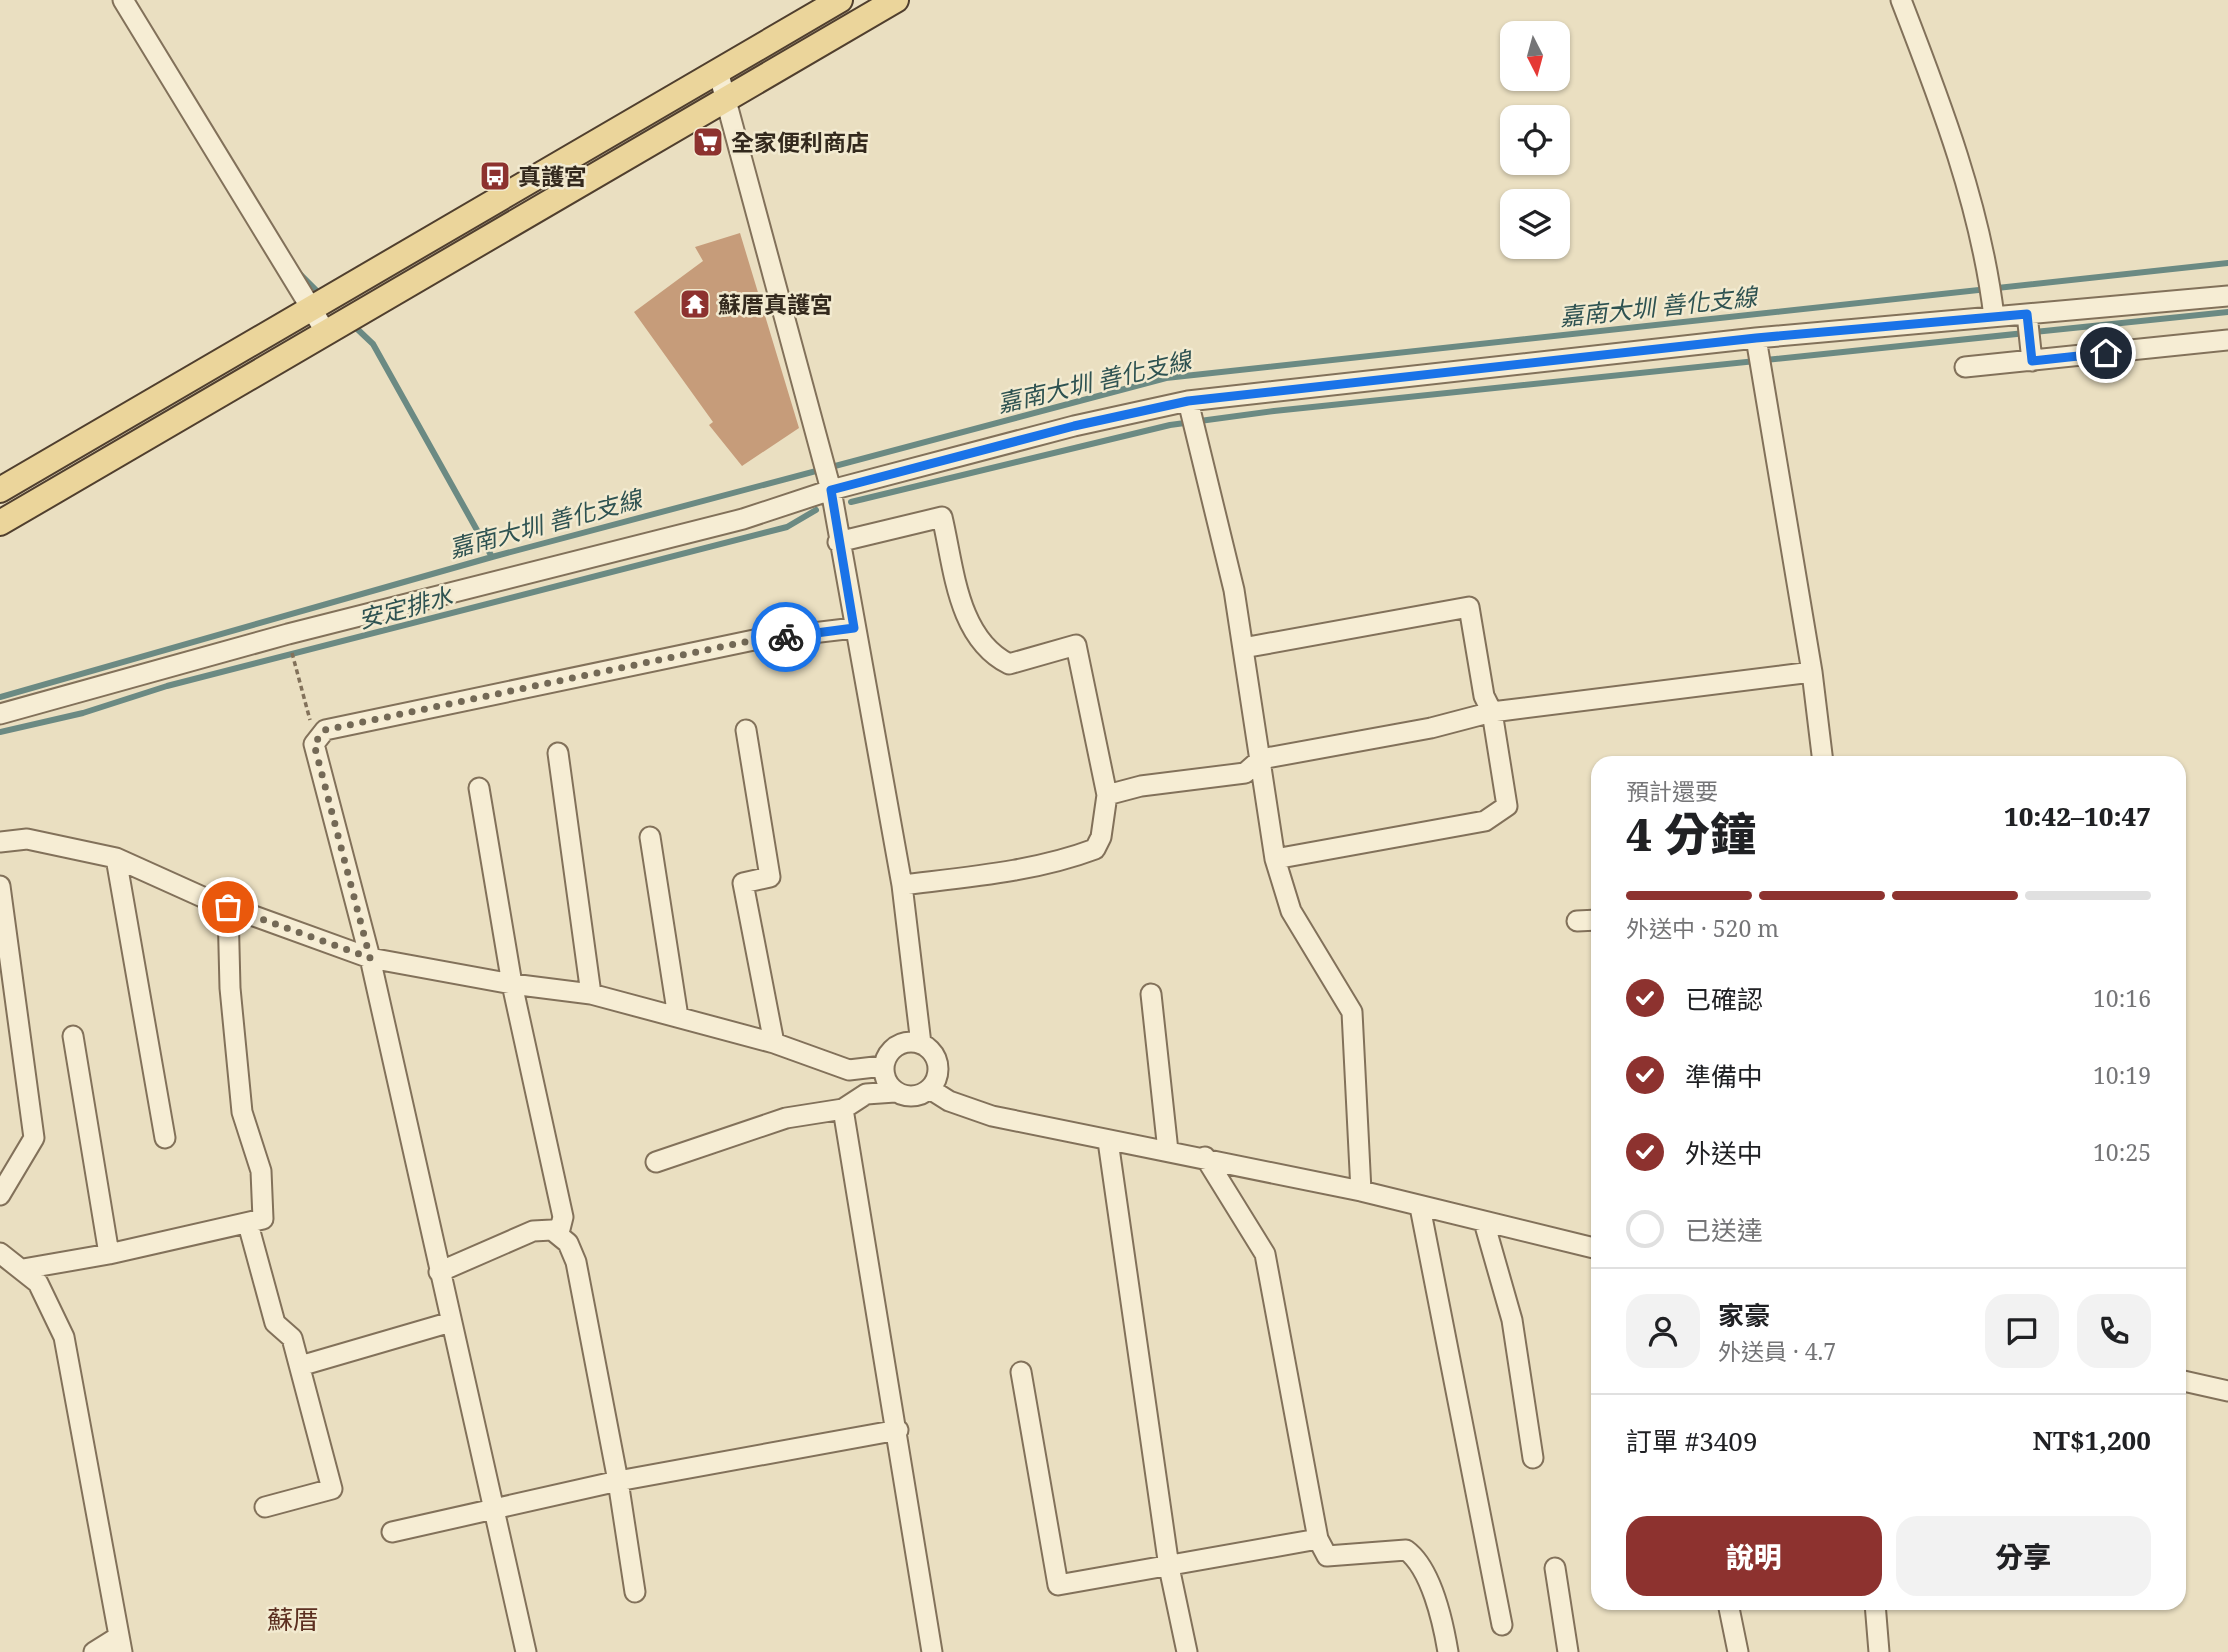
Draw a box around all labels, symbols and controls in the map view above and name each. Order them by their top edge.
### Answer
north arrow [1500,21,1570,91]
map controls [1500,21,1570,259]
button: locate [1500,105,1570,175]
supermarket icon: 全家便利商店 [691,125,725,159]
place label: 全家便利商店 [731,126,869,158]
bus stop icon: 真護宮 [478,159,512,193]
place label: 真護宮 [518,160,587,192]
button: layers [1500,189,1570,259]
water label: 嘉南大圳 善化支線 [1558,279,1761,333]
temple icon: 蘇厝真護宮 [678,287,712,321]
place label: 蘇厝真護宮 [718,288,833,320]
pin [2076,323,2136,383]
icon: home [2087,334,2125,372]
water label: 嘉南大圳 善化支線 [994,342,1197,419]
water label: 嘉南大圳 善化支線 [445,481,648,565]
water label: 安定排水 [354,578,457,635]
courier [751,602,821,672]
icon: bike [767,618,805,656]
text: 預計還要 [1626,775,1718,807]
text: 10:42–10:47 [2004,798,2151,834]
text: 4 分鐘 [1626,802,1756,864]
pin [198,877,258,937]
icon: bag [209,888,247,926]
text: 外送中 · 520 m [1626,912,1779,944]
icon: check [1626,979,1664,1017]
text: 已確認 [1685,981,1763,1017]
text: 10:16 [2093,982,2151,1014]
icon: check [1626,1056,1664,1094]
text: 準備中 [1685,1058,1763,1094]
text: 10:19 [2093,1059,2151,1091]
icon: check [1626,1133,1664,1171]
text: 外送中 [1685,1135,1763,1171]
text: 10:25 [2093,1136,2151,1168]
text: 已送達 [1685,1212,1763,1248]
button: person [1626,1294,1700,1368]
button: chat [1985,1294,2059,1368]
button: phone [2077,1294,2151,1368]
text: 家豪 [1718,1297,1770,1333]
text: 外送員 · 4.7 [1718,1335,1836,1367]
text: NT$1,200 [2032,1422,2151,1458]
text: 訂單 #3409 [1626,1423,1757,1459]
button: 說明 [1626,1516,1882,1596]
button: 分享 [1896,1516,2151,1596]
district label: 蘇厝 [267,1601,319,1637]

